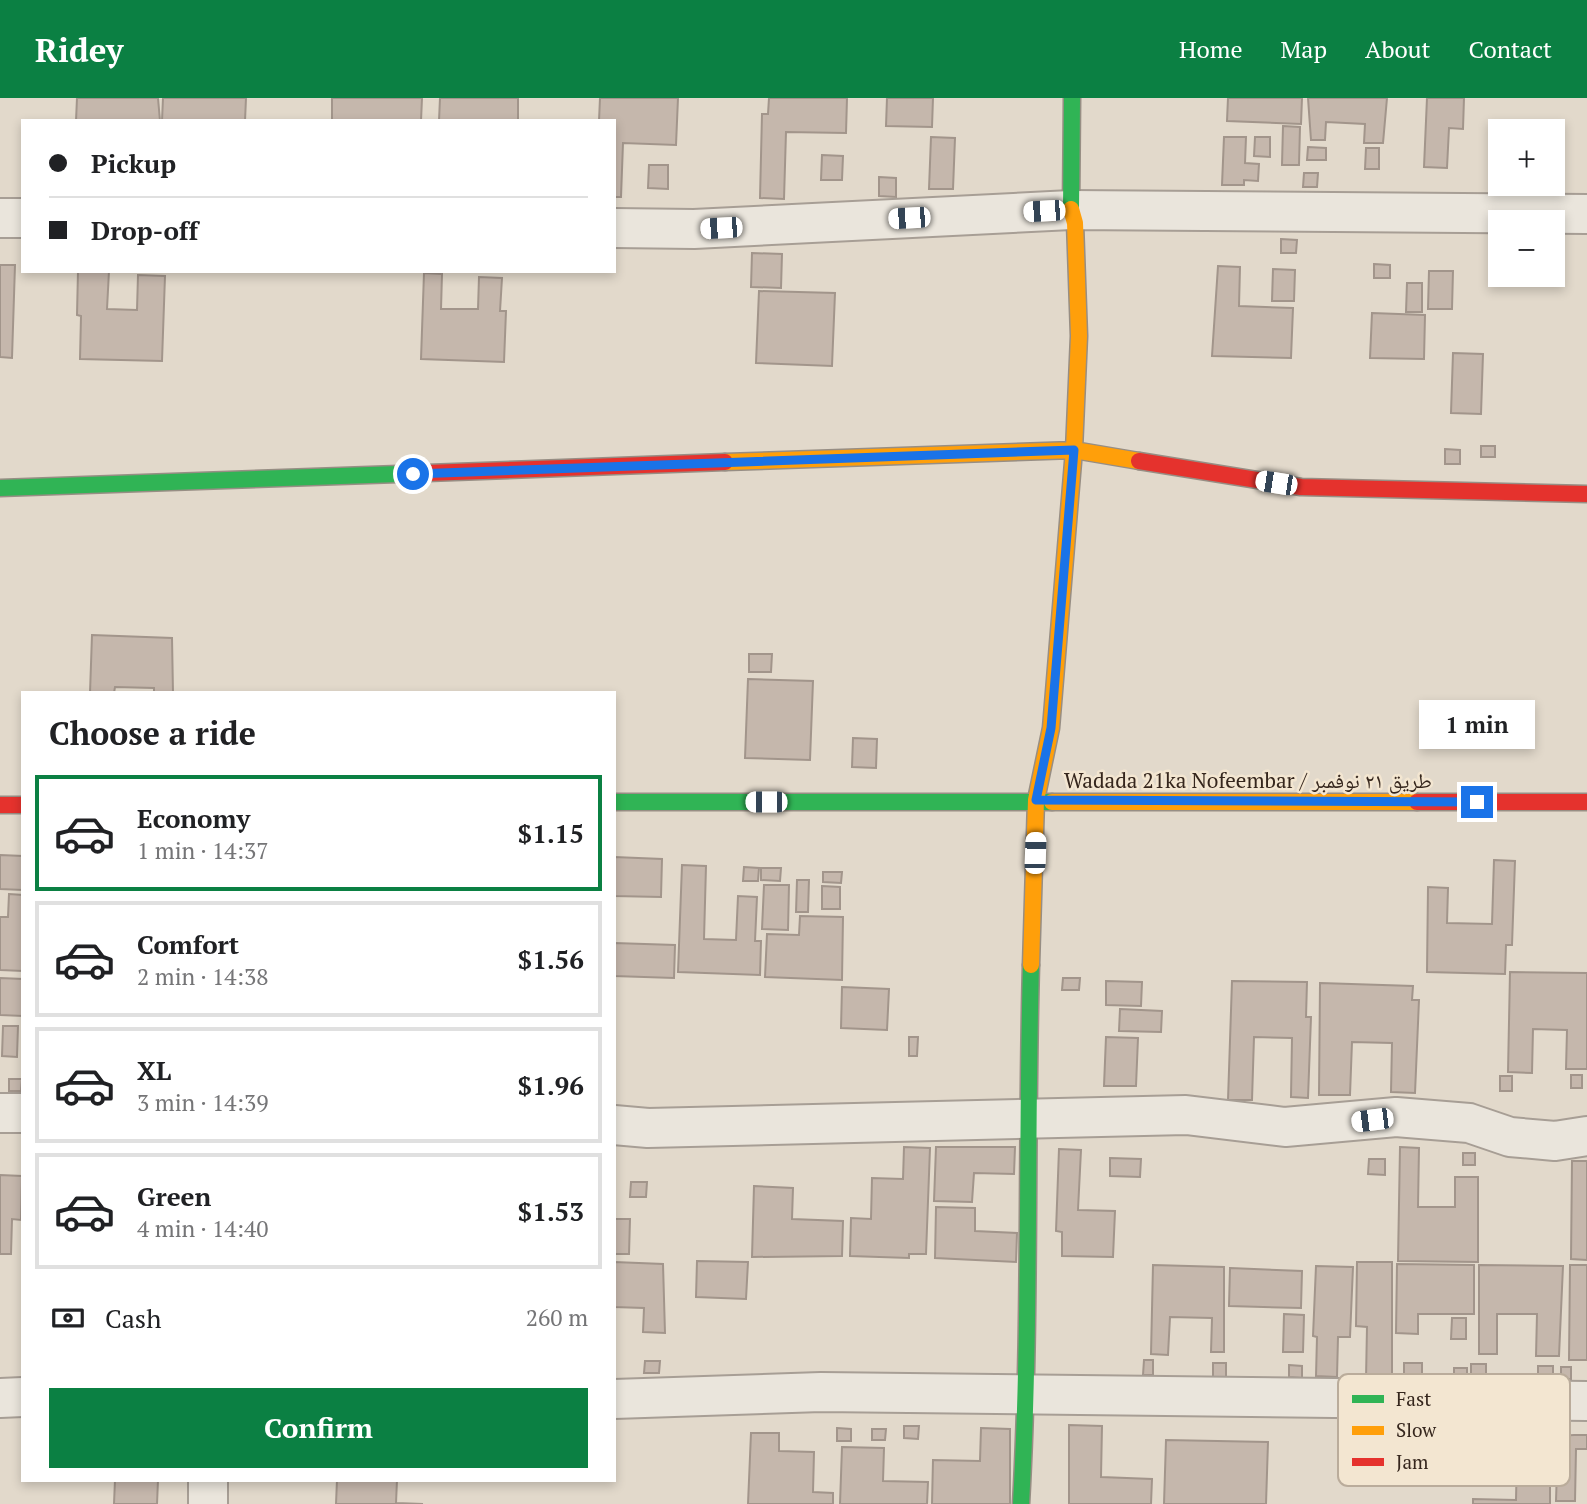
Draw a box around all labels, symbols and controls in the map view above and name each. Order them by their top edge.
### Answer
text: Ridey [35,28,123,71]
text: Home [1179,33,1243,65]
text: Map [1281,33,1327,65]
text: About [1365,33,1431,65]
text: Contact [1469,33,1552,65]
map controls [1488,119,1565,287]
button: + [1488,119,1565,196]
text: Pickup [91,146,176,180]
car [1023,199,1066,223]
car [888,206,931,230]
button: − [1488,210,1565,287]
text: Drop-off [91,213,198,247]
car [700,216,743,240]
route start [397,458,429,490]
car [1254,469,1299,497]
callout: 1 min [1419,700,1535,750]
text: 1 min [1446,709,1508,740]
text: Choose a ride [49,712,256,754]
street label: Wadada 21ka Nofeembar / طريق ٢١ نوفمبر [1064,766,1432,794]
route end [1461,786,1493,818]
car [746,792,788,813]
text: Economy [137,801,250,835]
icon: car [53,802,116,865]
text: $1.15 [518,816,584,850]
car [1024,832,1047,874]
text: 1 min · 14:37 [137,835,269,866]
text: Comfort [137,927,239,961]
icon: car [53,928,116,991]
text: $1.56 [518,942,584,976]
text: 2 min · 14:38 [137,961,269,992]
text: XL [137,1053,171,1087]
icon: car [53,1054,116,1117]
text: $1.96 [518,1068,584,1102]
text: 3 min · 14:39 [137,1087,269,1118]
car [1350,1107,1395,1133]
text: Green [137,1179,211,1213]
icon: car [53,1180,116,1243]
text: $1.53 [518,1194,584,1228]
text: 4 min · 14:40 [137,1213,269,1244]
icon: cash [49,1299,87,1337]
text: Cash [105,1301,161,1335]
text: 260 m [526,1302,588,1333]
legend [1338,1374,1570,1486]
text: Fast [1396,1386,1431,1411]
button: Confirm [49,1388,588,1468]
text: Slow [1396,1417,1437,1442]
text: Jam [1396,1449,1429,1474]

